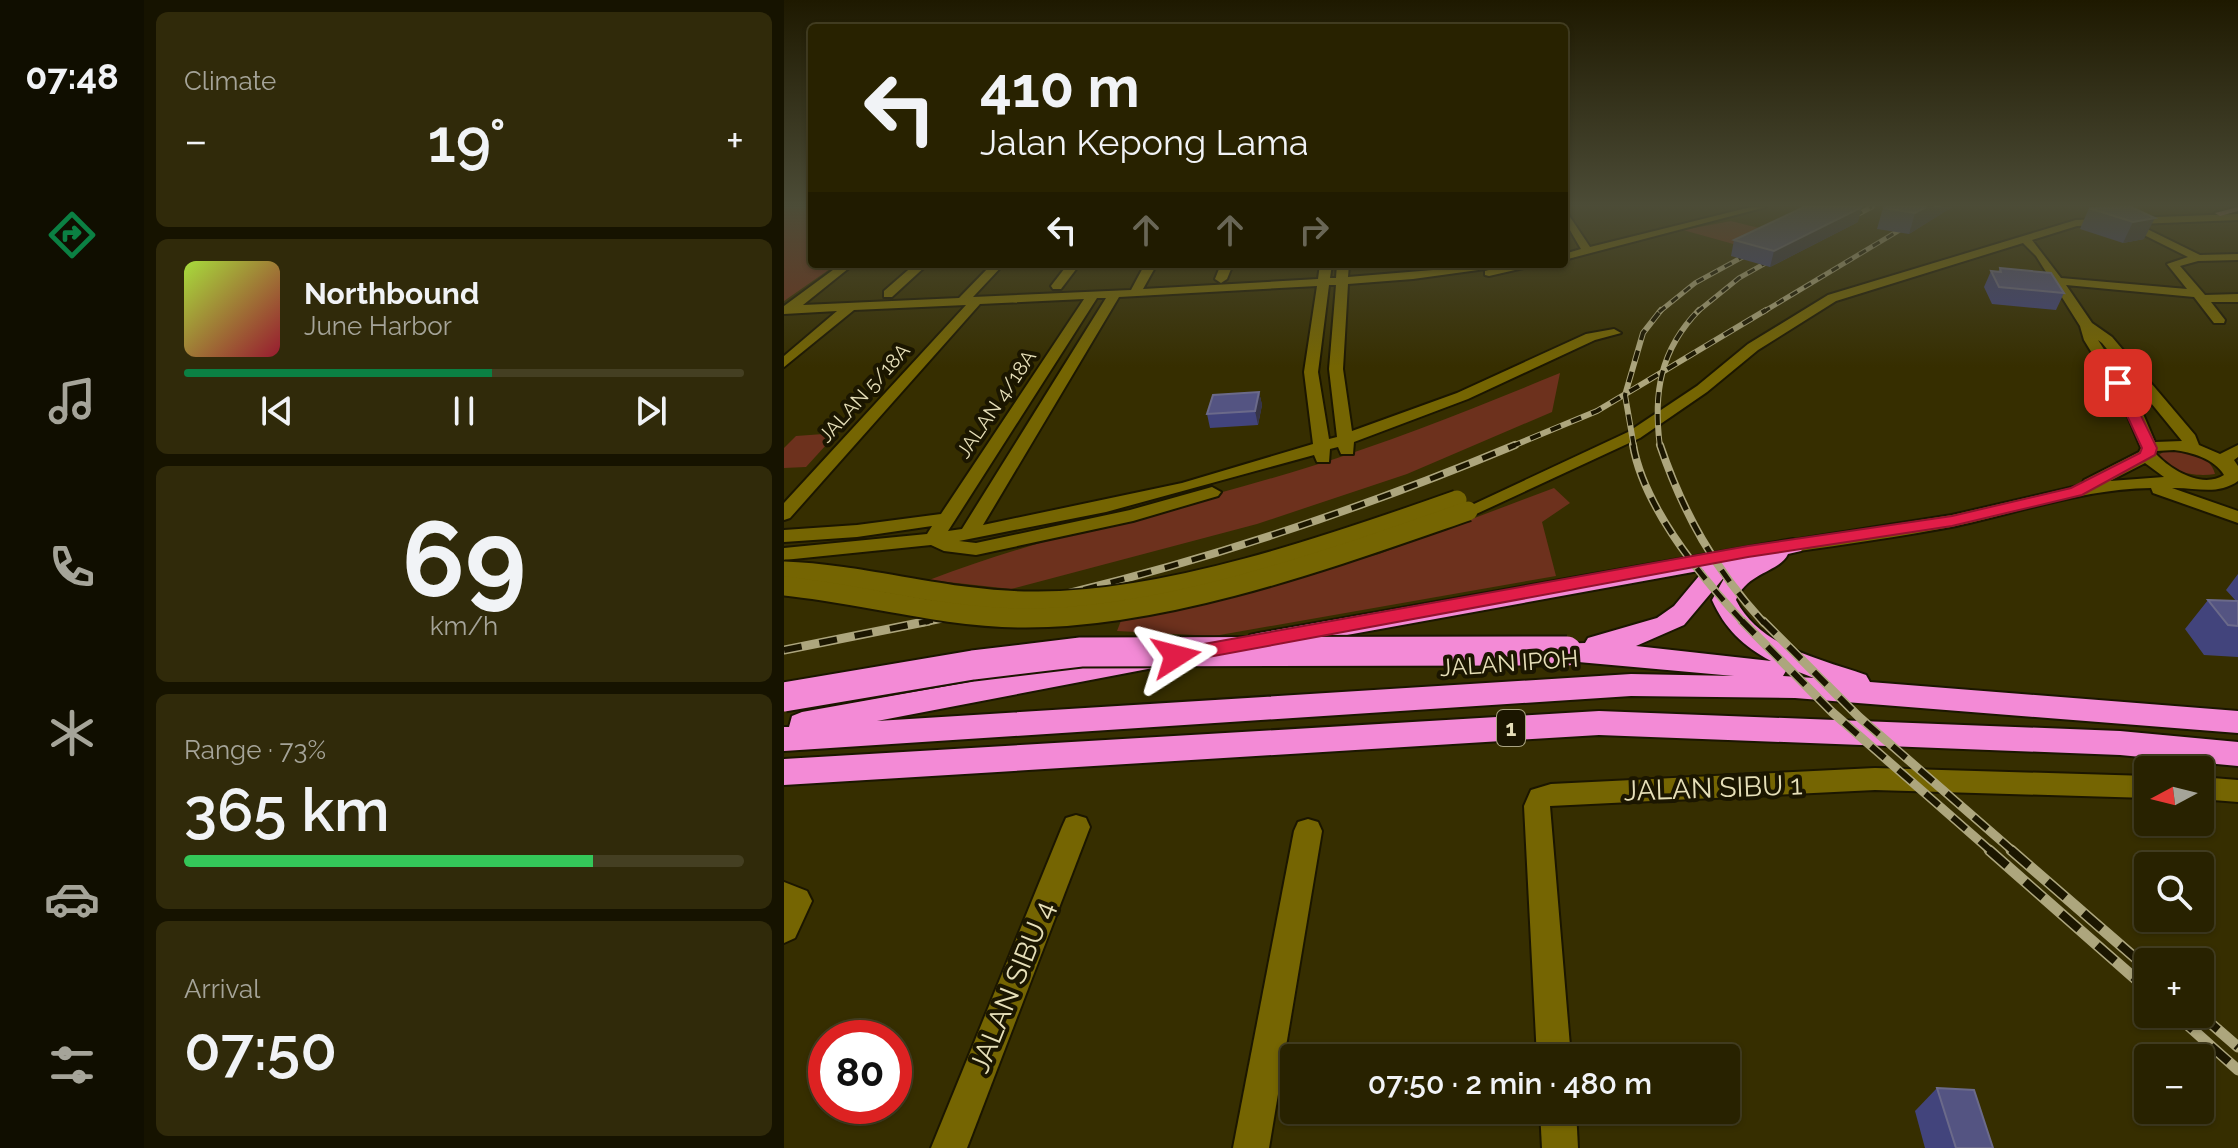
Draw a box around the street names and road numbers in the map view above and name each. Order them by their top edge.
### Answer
street label: JALAN 5/18A [813,338,915,447]
street label: JALAN 4/18A [951,345,1041,462]
street label: JALAN IPOH [1439,644,1579,682]
road number: 1 [1497,710,1525,746]
street label: JALAN SIBU 1 [1623,768,1803,808]
street label: JALAN SIBU 4 [963,896,1061,1078]

